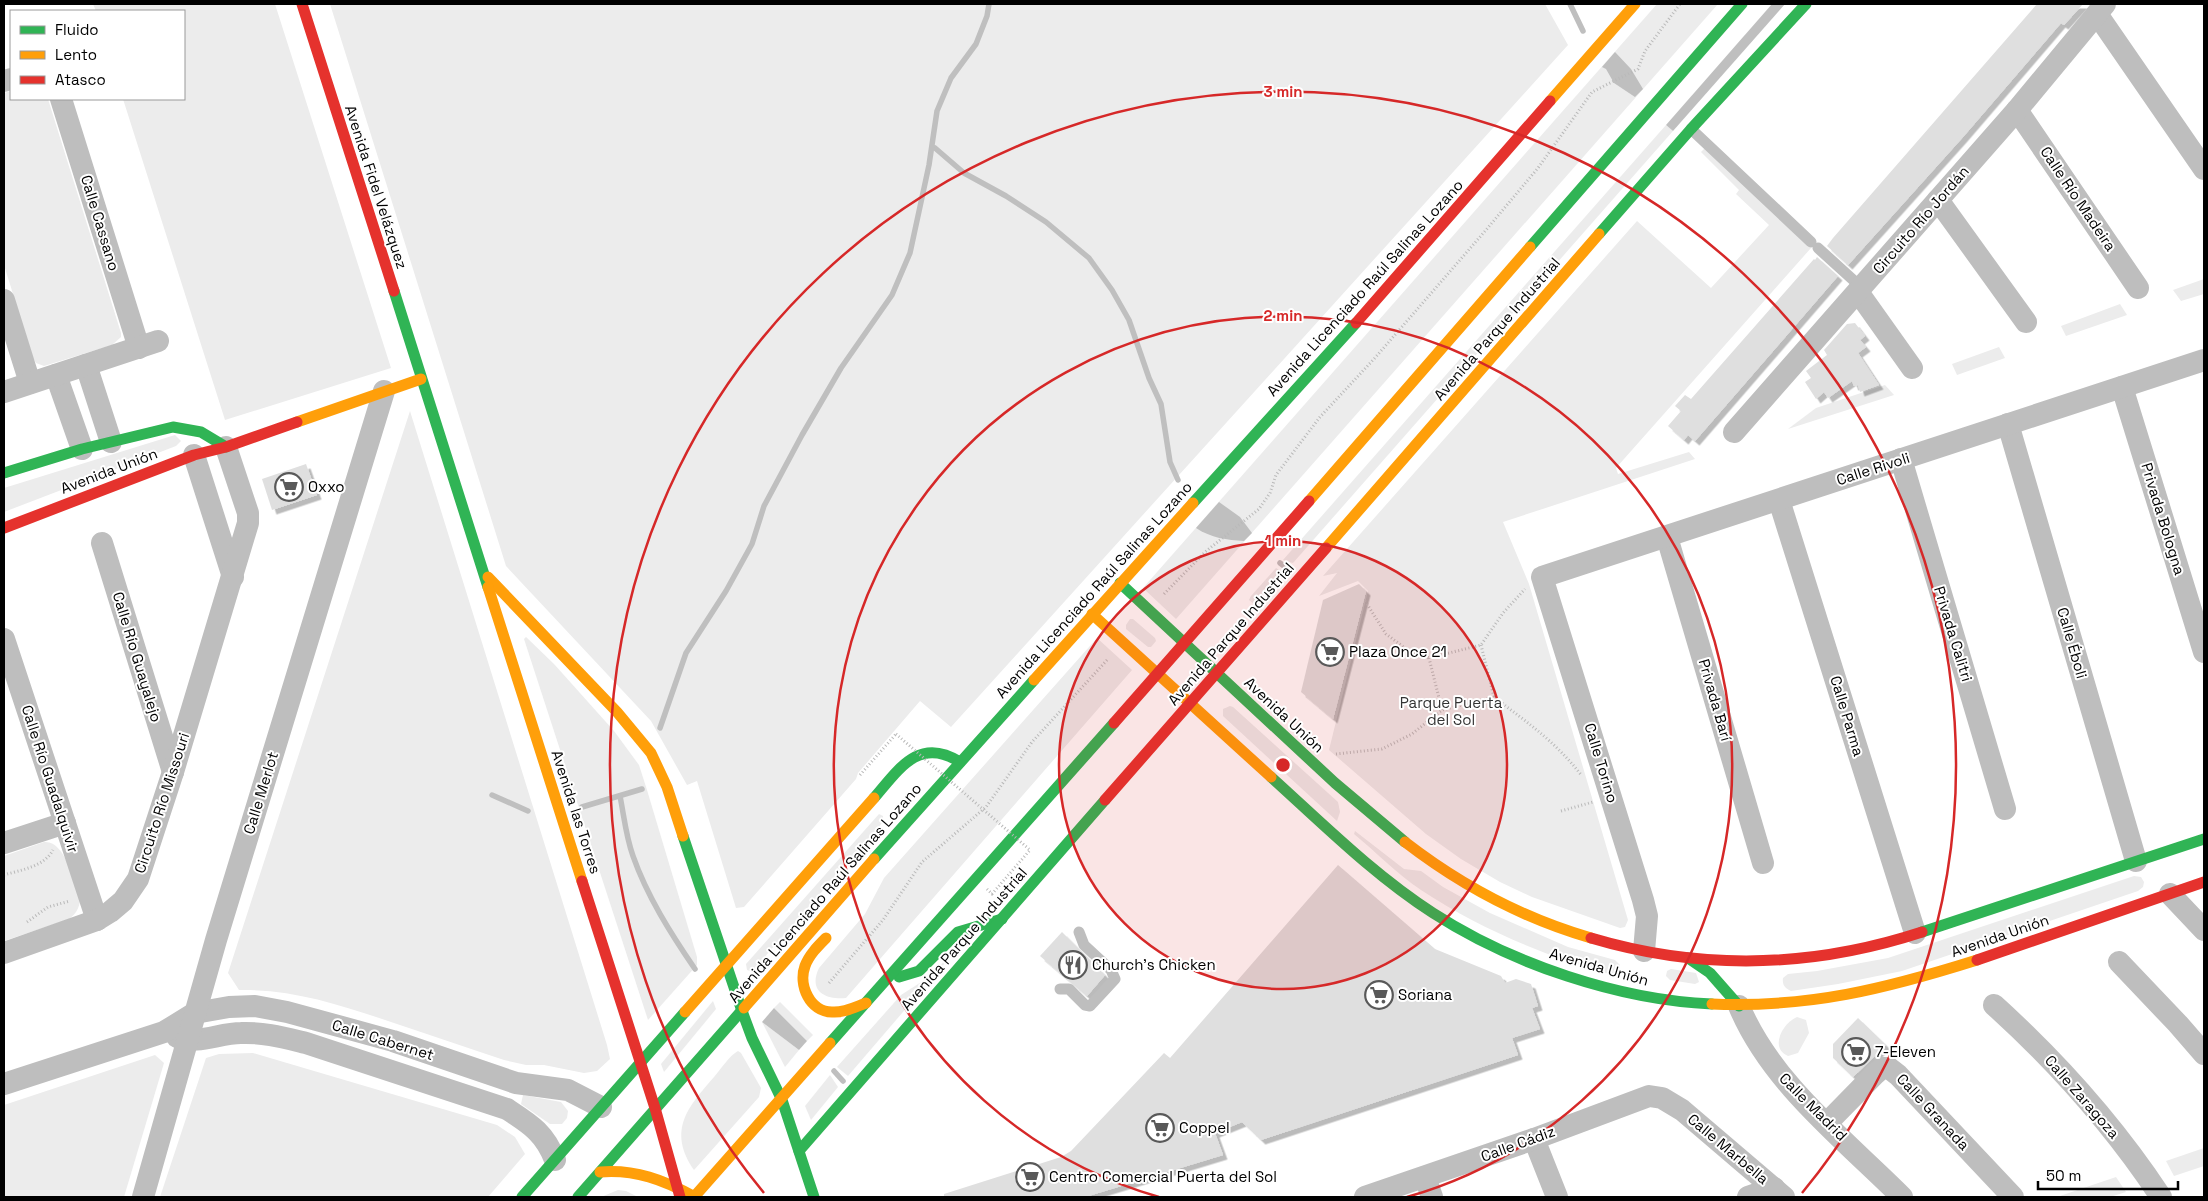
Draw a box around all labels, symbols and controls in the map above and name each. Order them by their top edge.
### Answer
legend [10,10,185,100]
text: Fluido [55,20,99,39]
text: Lento [55,45,97,64]
text: Atasco [55,70,106,89]
text: 3 min [1264,82,1302,101]
street label: Avenida Fidel Velázquez [341,102,412,271]
street label: Calle Río Madeira [2036,143,2121,255]
street label: Circuito Río Jordán [1868,162,1973,278]
street label: Calle Cassano [77,173,124,273]
street label: Avenida Licenciado Raúl Salinas Lozano [1262,175,1467,400]
street label: Avenida Parque Industrial [1429,253,1564,404]
text: 2 min [1264,306,1302,325]
street label: Avenida Unión [58,443,160,498]
street label: Calle Rivoli [1834,448,1912,489]
street label: Privada Bologna [2137,460,2190,578]
supermarket icon: Oxxo [274,472,304,502]
place label: Oxxo [308,477,345,496]
street label: Avenida Licenciado Raúl Salinas Lozano [991,477,1196,702]
text: 1 min [1265,531,1301,550]
street label: Avenida Parque Industrial [1163,558,1298,709]
street label: Privada Calitri [1930,584,1977,684]
street label: Calle Río Guayalejo [109,589,166,724]
street label: Calle Éboli [2053,605,2092,681]
supermarket icon: Plaza Once 21 [1315,637,1345,667]
place label: Plaza Once 21 [1349,642,1447,661]
street label: Privada Barí [1695,657,1736,743]
street label: Avenida Unión [1240,673,1328,756]
street label: Calle Parma [1826,673,1869,759]
park label: Parque Puerta del Sol [1400,693,1503,729]
street label: Calle Río Guadalquivir [18,703,83,855]
street label: Calle Torino [1580,721,1623,805]
street label: Circuito Río Missouri [130,730,193,876]
street label: Avenida las Torres [548,748,605,876]
street label: Calle Merlot [239,749,282,836]
centre of rings [1274,756,1292,774]
street label: Avenida Licenciado Raúl Salinas Lozano [724,779,925,1006]
street label: Avenida Parque Industrial [896,863,1031,1014]
street label: Avenida Unión [1948,910,2051,961]
street label: Avenida Unión [1547,943,1651,990]
restaurant icon: Church's Chicken [1058,950,1088,980]
place label: Church's Chicken [1092,955,1216,974]
supermarket icon: Soriana [1364,980,1394,1010]
place label: Soriana [1398,985,1453,1004]
street label: Calle Cabernet [330,1015,436,1064]
supermarket icon: 7-Eleven [1841,1037,1871,1067]
place label: 7-Eleven [1875,1042,1936,1061]
street label: Calle Zaragoza [2041,1051,2124,1143]
street label: Calle Madrid [1775,1069,1851,1145]
street label: Calle Granada [1893,1069,1974,1154]
street label: Calle Marbella [1684,1109,1773,1188]
supermarket icon: Coppel [1145,1113,1175,1143]
place label: Coppel [1179,1118,1230,1137]
street label: Calle Cádiz [1478,1121,1558,1166]
scale bar [2038,1158,2178,1190]
supermarket icon: Centro Comercial Puerta del Sol [1015,1162,1045,1192]
text: 50 m [2046,1166,2081,1185]
place label: Centro Comercial Puerta del Sol [1049,1167,1277,1186]

